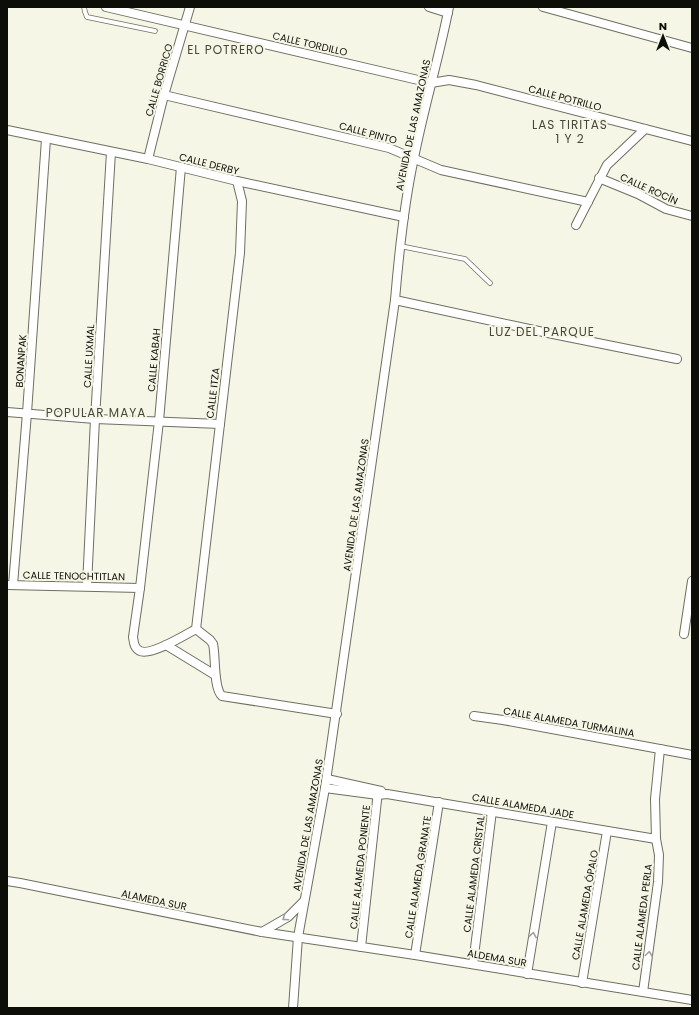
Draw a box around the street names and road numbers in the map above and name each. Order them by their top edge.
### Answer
street label: CALLE TORDILLO [271,28,349,60]
street label: CALLE BORRICO [141,42,177,118]
street label: AVENIDA DE LAS AMAZONAS [392,58,434,192]
street label: CALLE POTRILLO [527,81,603,115]
street label: CALLE PINTO [337,118,399,148]
street label: CALLE DERBY [178,149,241,179]
street label: CALLE ROCÍN [618,170,680,208]
street label: CALLE UXMAL [80,323,98,388]
street label: CALLE KABAH [144,328,164,392]
street label: BONANPAK [12,334,30,388]
street label: CALLE ITZA [202,367,224,419]
street label: AVENIDA DE LAS AMAZONAS [339,437,373,572]
street label: CALLE TENOCHTITLAN [23,568,125,584]
street label: CALLE ALAMEDA TURMALINA [502,703,636,741]
street label: AVENIDA DE LAS AMAZONAS [289,758,327,892]
street label: CALLE ALAMEDA JADE [471,790,575,822]
street label: CALLE ALAMEDA PONIENTE [346,804,374,930]
street label: CALLE ALAMEDA CRISTAL [459,814,489,933]
street label: CALLE ALAMEDA GRANATE [401,815,435,939]
street label: CALLE ALAMEDA ÓPALO [568,849,602,961]
street label: CALLE ALAMEDA PERLA [628,863,656,971]
street label: ALAMEDA SUR [120,886,188,914]
street label: ALDEMA SUR [466,945,528,971]

